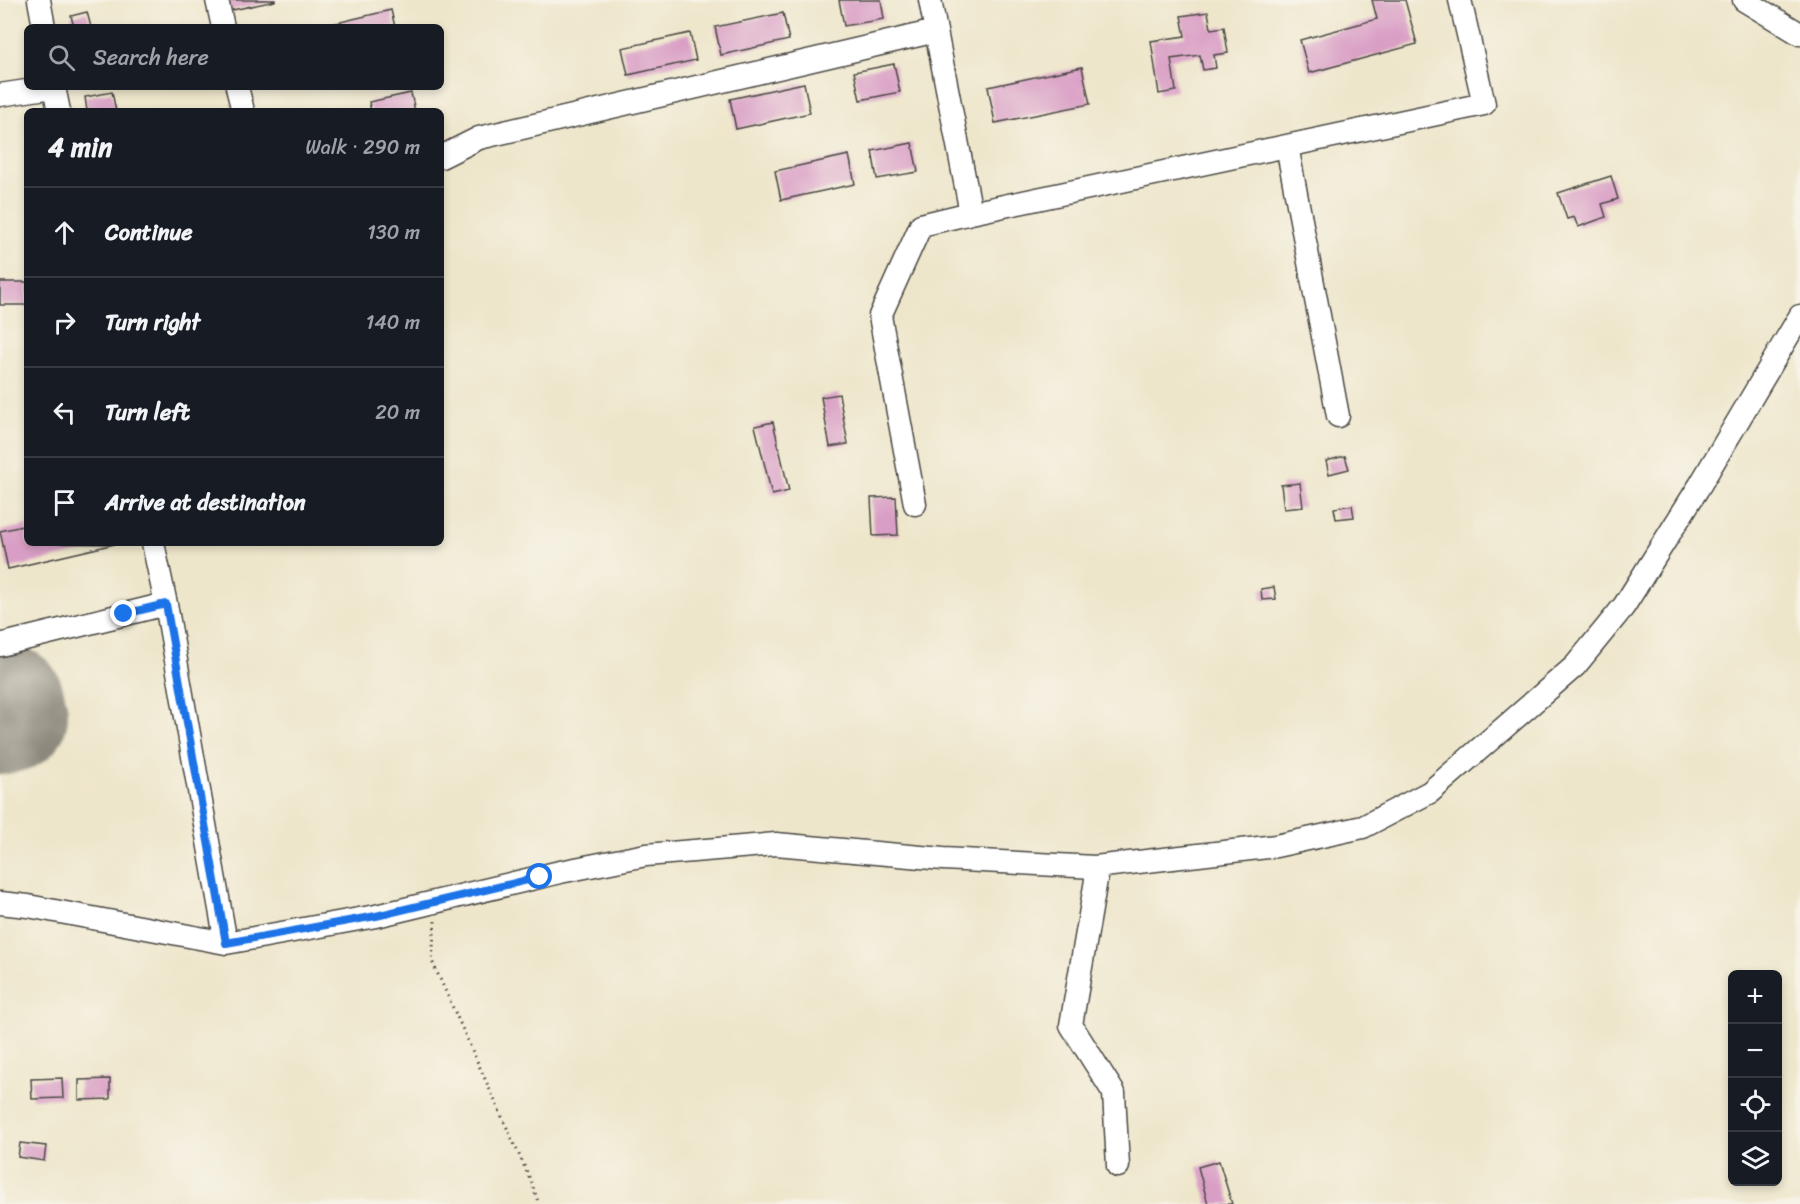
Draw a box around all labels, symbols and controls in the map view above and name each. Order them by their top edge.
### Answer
search box [24,24,444,90]
text: Search here [93,38,209,77]
icon: search [45,41,78,74]
text: 4 min [48,124,112,170]
text: Walk · 290 m [305,130,420,165]
text: Continue [105,213,193,252]
text: 130 m [367,215,420,250]
icon: ahead [48,216,81,249]
text: Turn right [105,303,200,342]
text: 140 m [366,305,420,340]
icon: right [48,306,81,339]
text: Turn left [105,393,190,432]
text: 20 m [375,395,420,430]
icon: left [48,396,81,429]
text: Arrive at destination [105,483,306,522]
icon: arrive [48,486,81,519]
route end [110,600,136,626]
route start [526,863,552,889]
map controls [1728,970,1782,1186]
button: + [1728,970,1782,1024]
button: − [1728,1024,1782,1078]
button: locate [1728,1078,1782,1132]
button: layers [1728,1132,1782,1186]

